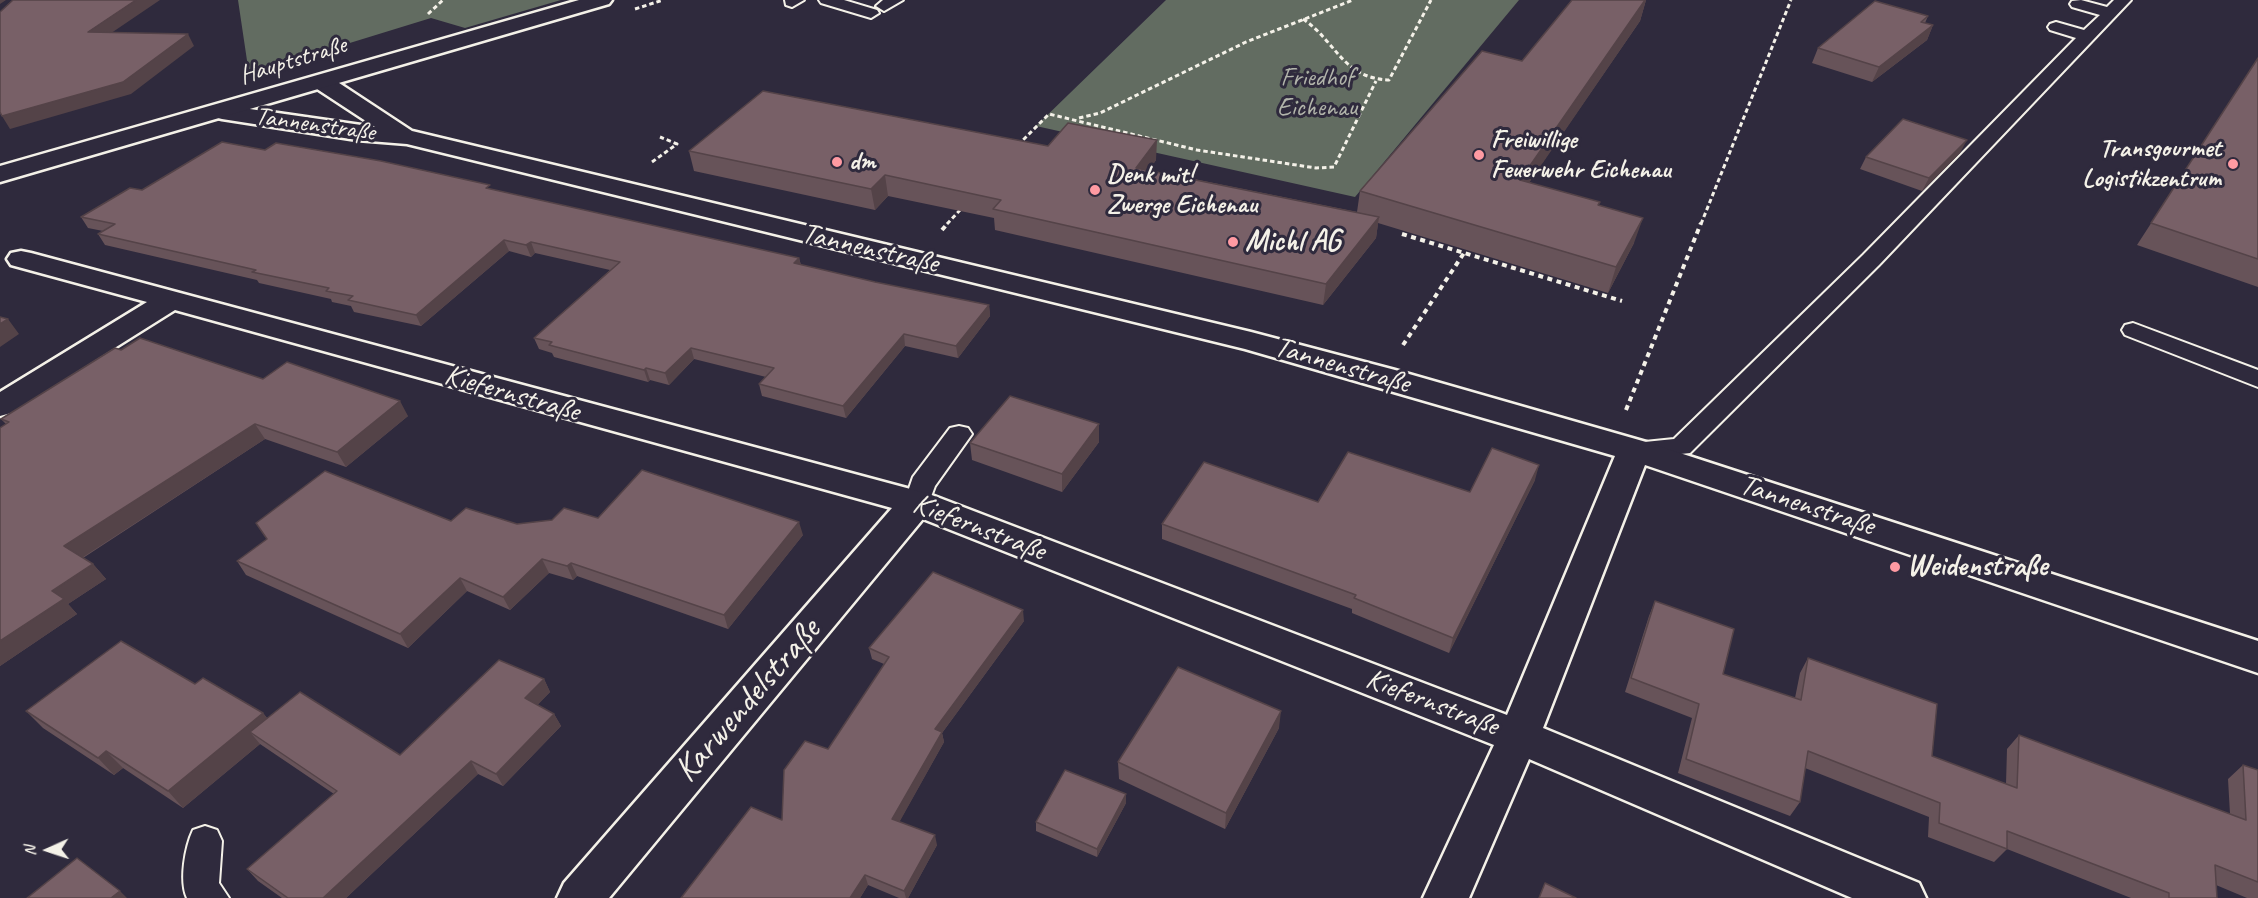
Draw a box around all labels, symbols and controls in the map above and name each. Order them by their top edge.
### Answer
street label: Hauptstraße [236,30,350,92]
park label: Friedhof Eichenau [1277,62,1357,124]
street label: Tannenstraße [253,101,377,149]
place label: Freiwillige Feuerwehr Eichenau [1491,124,1671,186]
place label: Transgourmet Logistikzentrum [2082,133,2221,194]
place label: dm [849,146,875,178]
marker: Freiwillige Feuerwehr Eichenau [1472,148,1486,162]
marker: dm [830,155,844,169]
marker: Transgourmet Logistikzentrum [2226,157,2240,171]
place label: Denk mit! Zwerge Eichenau [1107,159,1257,220]
marker: Denk mit! Zwerge Eichenau [1088,183,1102,197]
street label: Tannenstraße [798,216,942,282]
place label: Michl AG [1245,224,1340,260]
marker: Michl AG [1226,235,1240,249]
street label: Tannenstraße [1270,329,1414,403]
street label: Kiefernstraße [440,358,584,430]
street label: Tannenstraße [1735,467,1879,545]
street label: Kiefernstraße [908,486,1050,570]
place label: Weidenstraße [1907,549,2047,585]
marker: Weidenstraße [1888,560,1902,574]
street label: Karwendelstraße [665,610,831,792]
street label: Kiefernstraße [1361,661,1503,745]
north arrow [18,820,78,880]
text: N [20,845,40,856]

